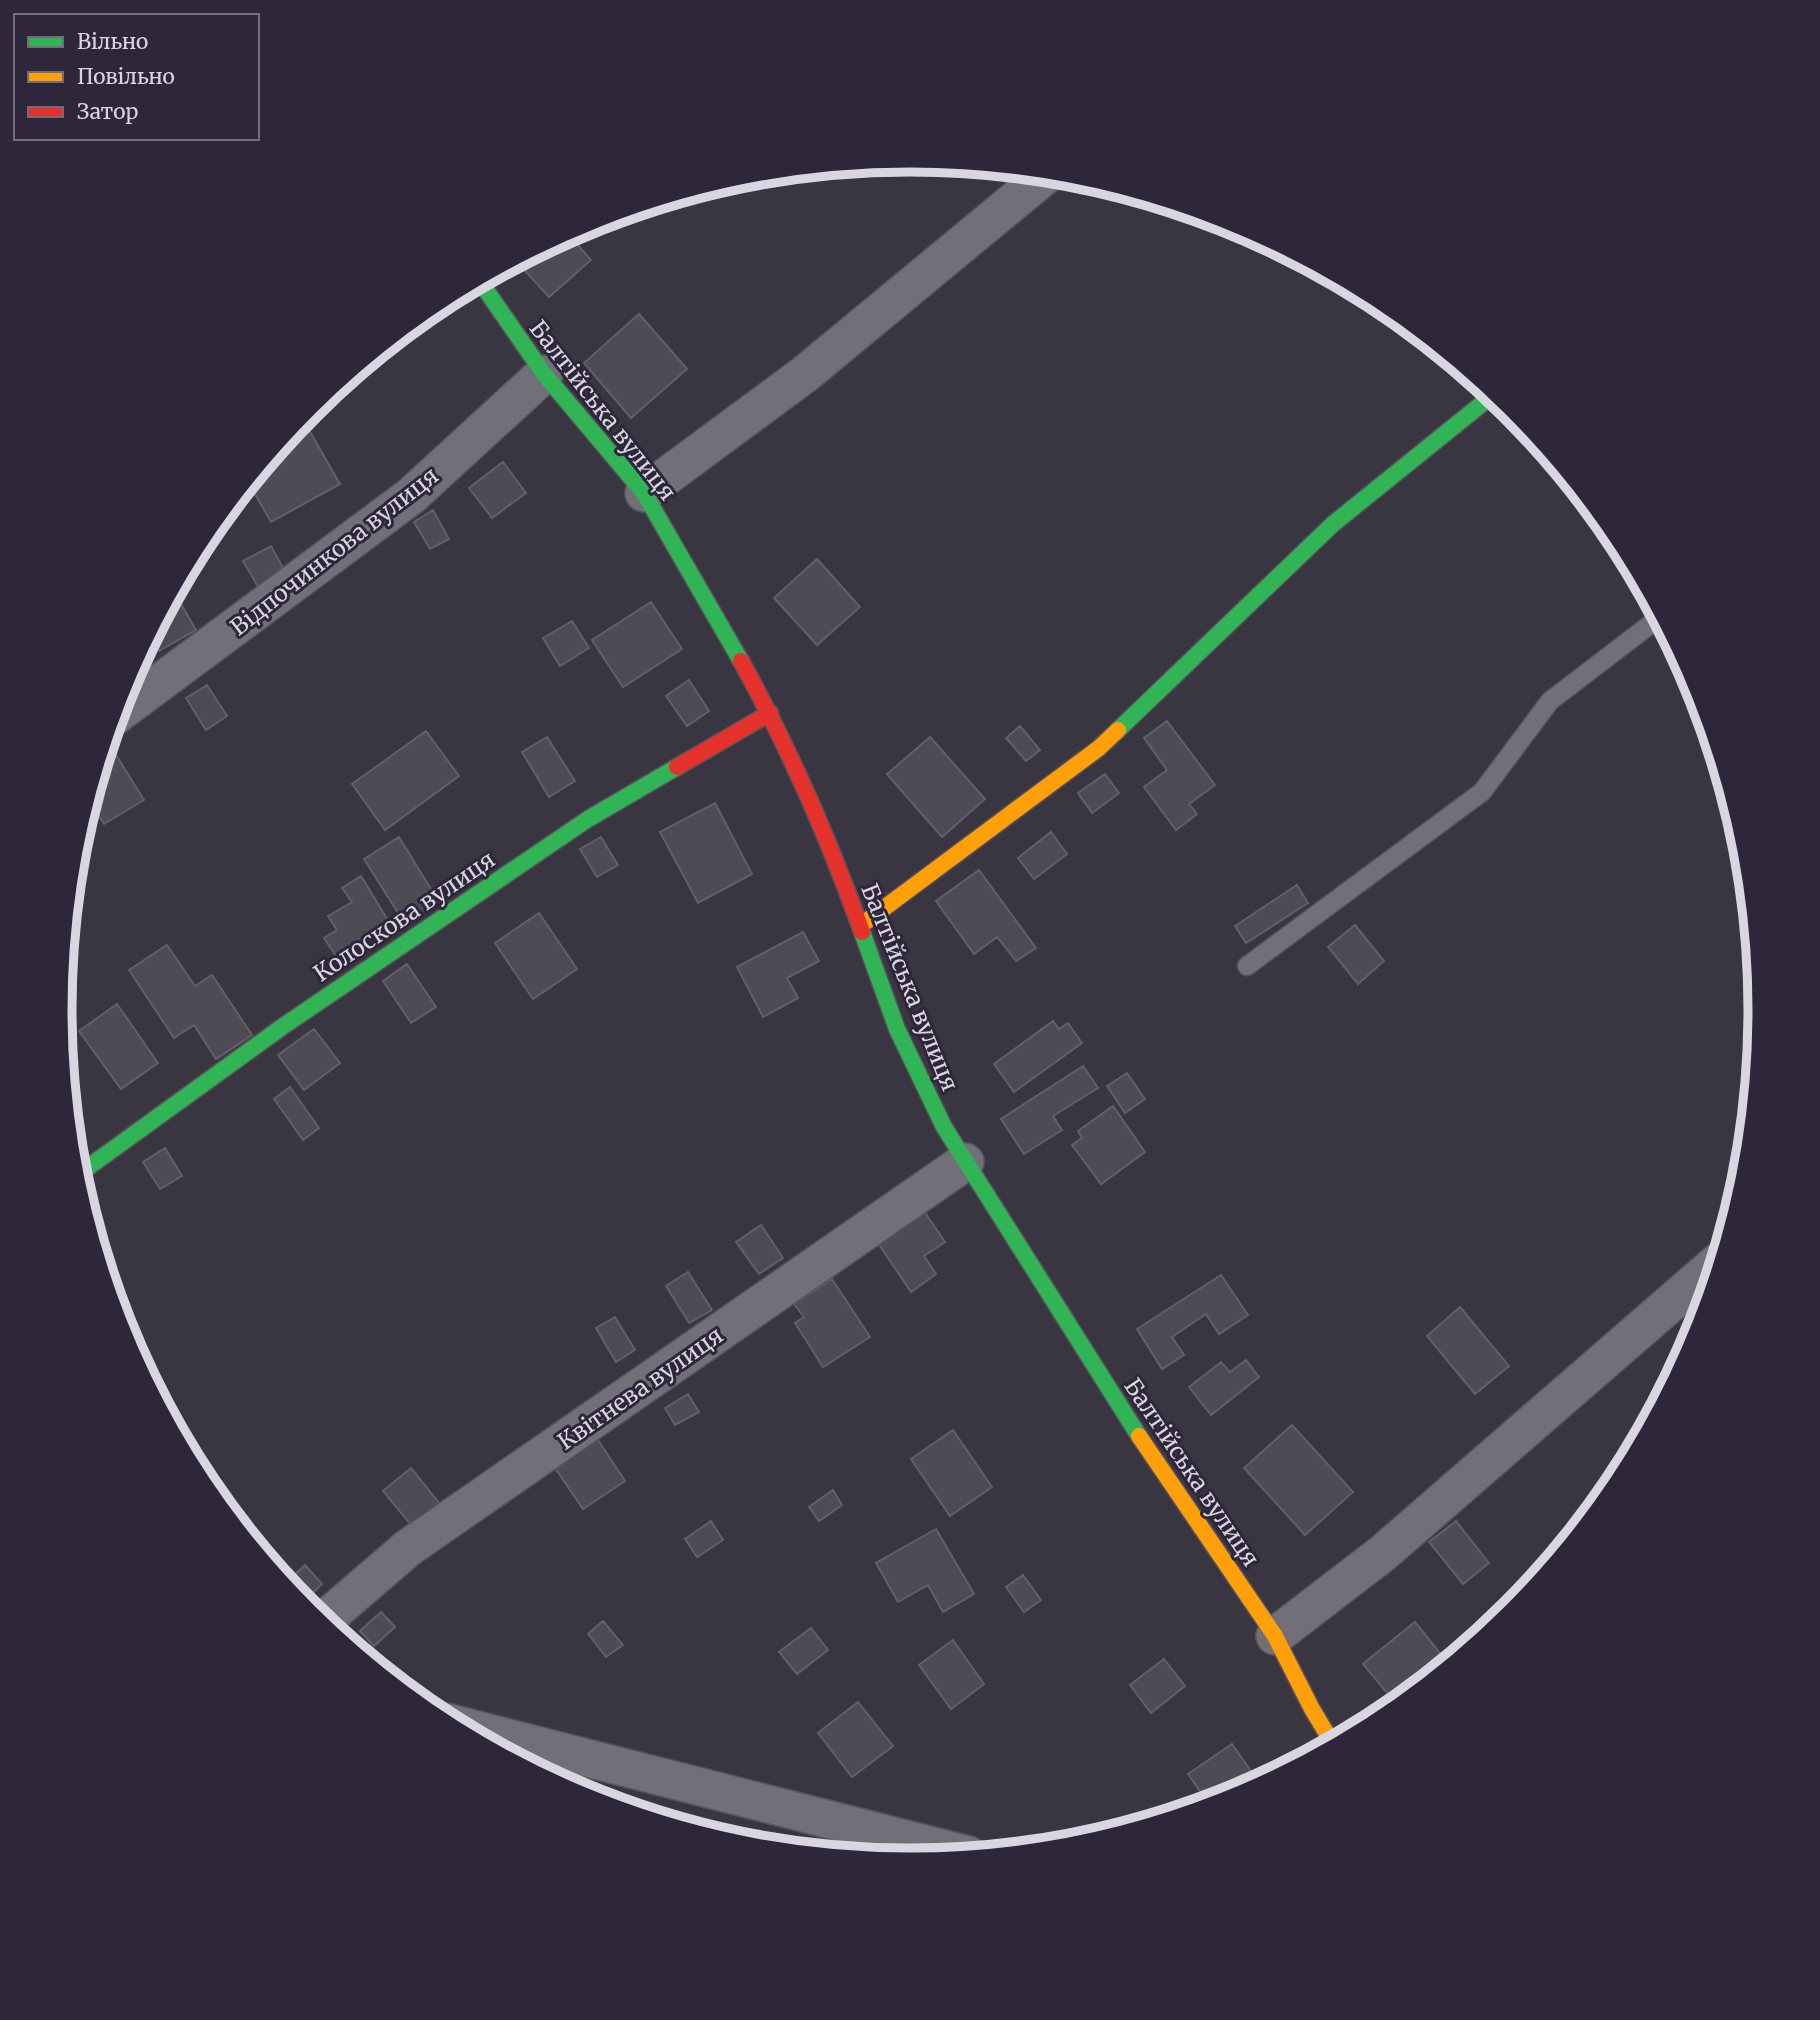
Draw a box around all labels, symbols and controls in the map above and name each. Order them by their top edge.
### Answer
legend [14,14,259,140]
text: Вільно [77,28,148,55]
text: Повільно [77,63,175,90]
text: Затор [77,98,139,125]
street label: Балтійська вулиця [524,314,682,506]
street label: Відпочинкова вулиця [224,461,444,641]
street label: Колоскова вулиця [308,845,500,987]
street label: Балтійська вулиця [855,879,965,1095]
street label: Квітнева вулиця [552,1320,728,1456]
street label: Балтійська вулиця [1118,1372,1266,1572]

